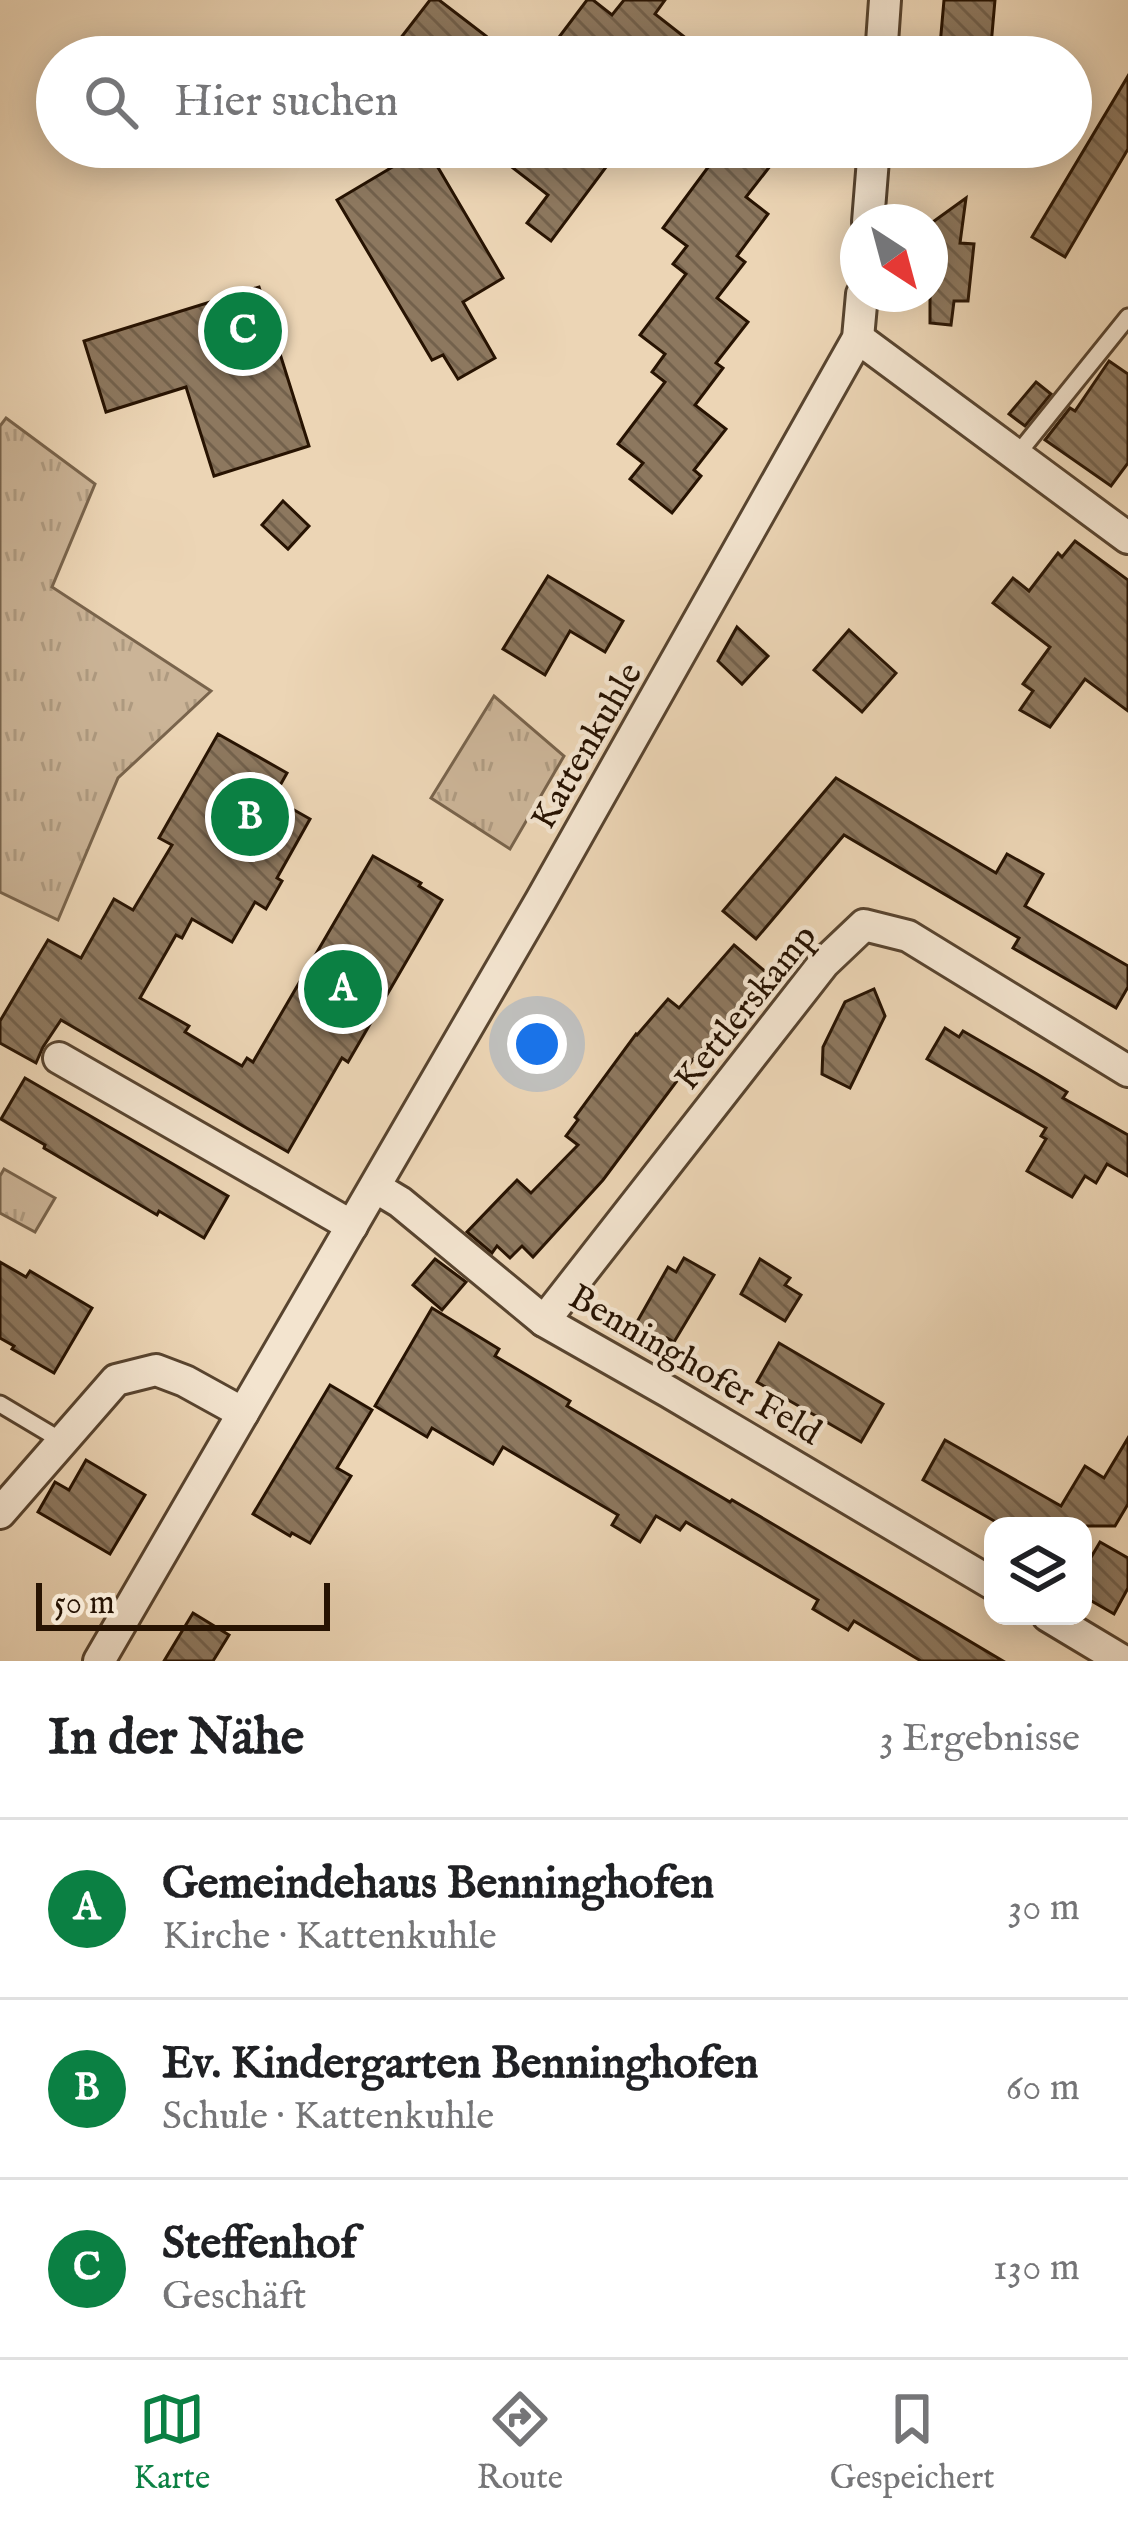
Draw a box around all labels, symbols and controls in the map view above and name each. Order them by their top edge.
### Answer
search box [36,36,1092,168]
icon: search [78,69,144,135]
text: Hier suchen [174,74,398,131]
north arrow [840,204,948,312]
pin: C [204,286,282,376]
street label: Kattenkuhle [521,655,654,838]
pin: B [211,772,289,862]
street label: Kettlerskamp [665,915,828,1101]
pin: A [304,944,382,1034]
your location [507,1014,567,1074]
street label: Benninghofer Feld [560,1275,830,1457]
map controls [984,1517,1092,1625]
button: layers [984,1517,1092,1625]
scale bar [36,1577,330,1630]
text: 50 m [54,1583,115,1625]
text: In der Nähe [48,1707,304,1772]
text: 3 Ergebnisse [879,1715,1080,1764]
text: Gemeindehaus Benninghofen [162,1856,714,1913]
text: A [74,1884,100,1933]
text: 30 m [1008,1884,1080,1933]
text: Kirche · Kattenkuhle [162,1913,497,1962]
text: Ev. Kindergarten Benninghofen [162,2036,759,2093]
text: B [74,2064,100,2113]
text: 60 m [1006,2064,1080,2113]
text: Schule · Kattenkuhle [162,2093,494,2142]
text: Steffenhof [162,2216,357,2273]
text: C [73,2244,101,2293]
text: 130 m [993,2244,1080,2293]
text: Geschäft [162,2273,307,2322]
tab: Karte [133,2386,210,2500]
tab: Route [477,2386,563,2500]
tab: Gespeichert [830,2386,995,2500]

